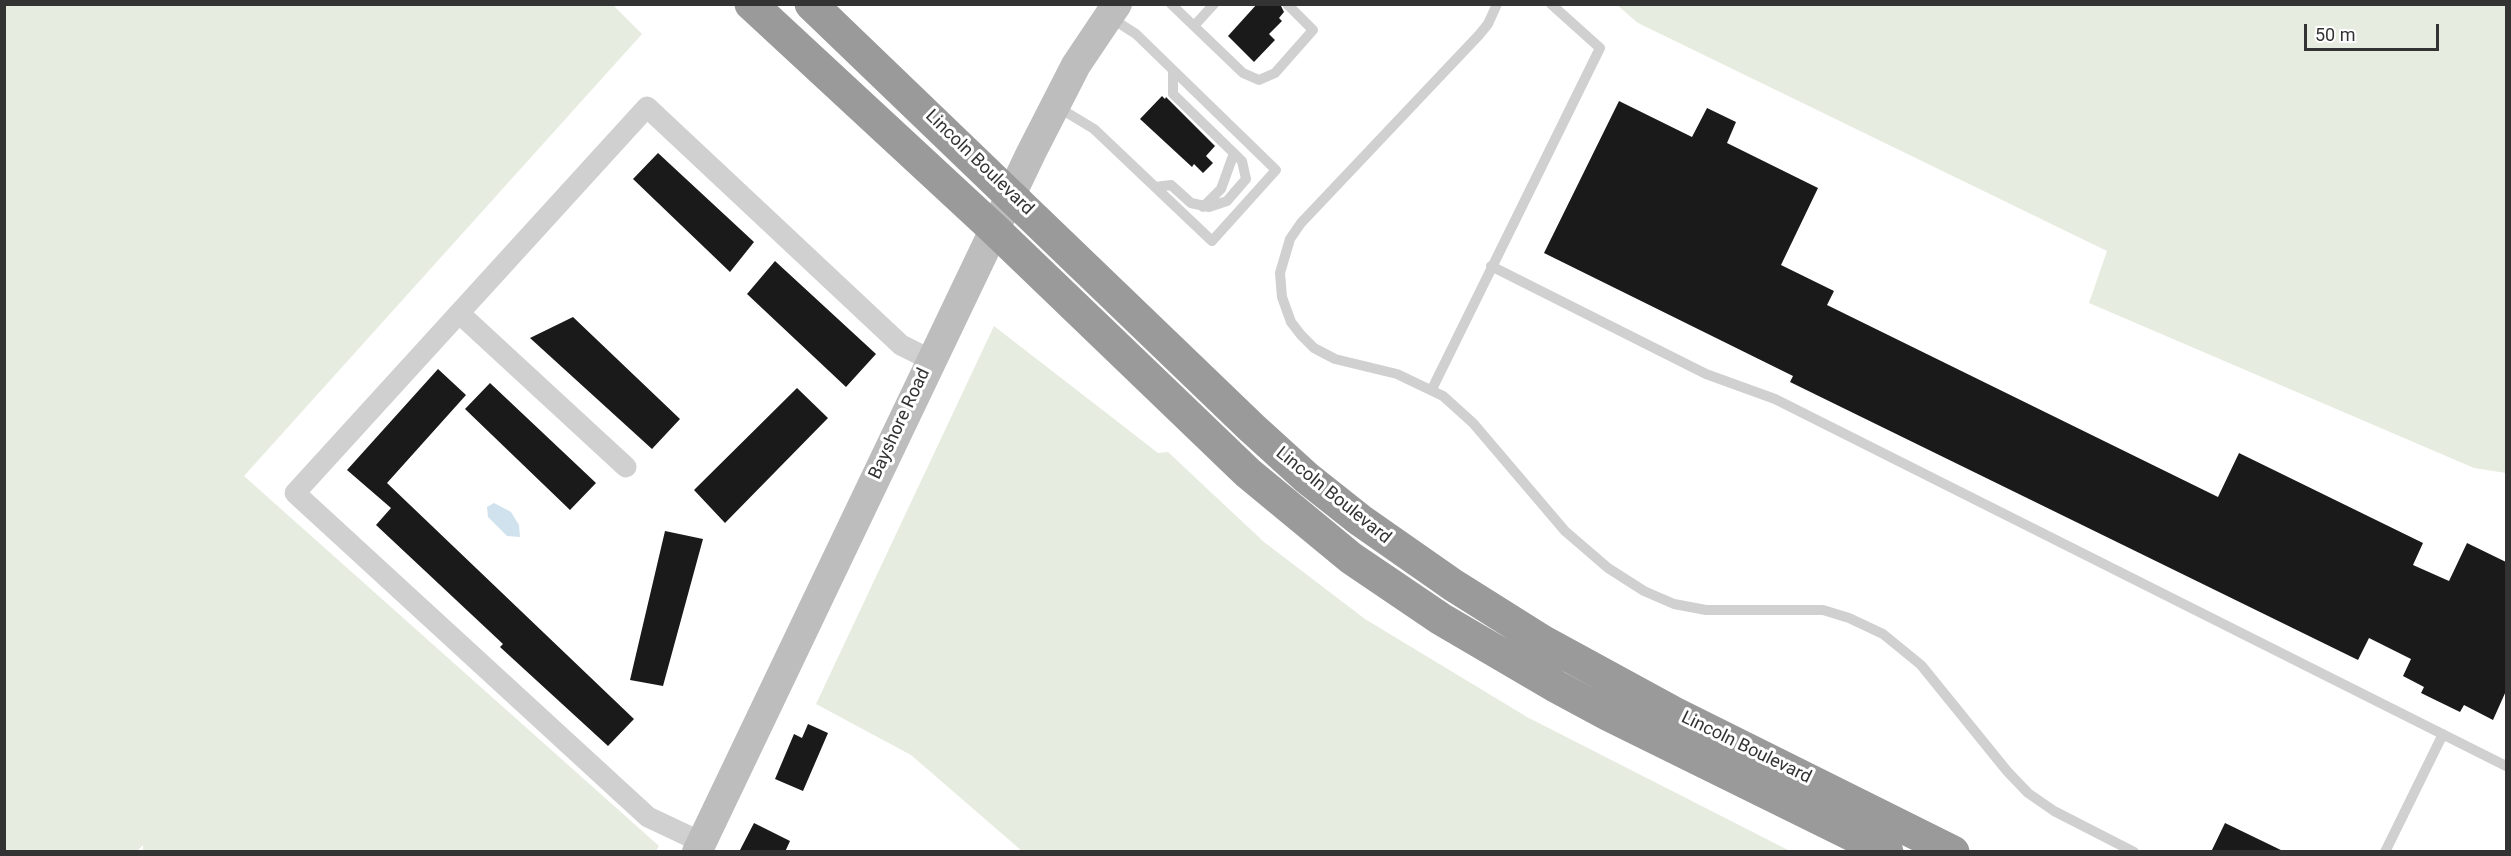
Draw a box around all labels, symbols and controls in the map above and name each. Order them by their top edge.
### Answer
scale bar [2307,12,2442,50]
text: 50 m [2315,24,2355,45]
street label: Lincoln Boulevard [920,106,1038,220]
street label: Bayshore Road [865,365,935,483]
street label: Lincoln Boulevard [1271,443,1395,549]
street label: Lincoln Boulevard [1677,707,1815,789]

